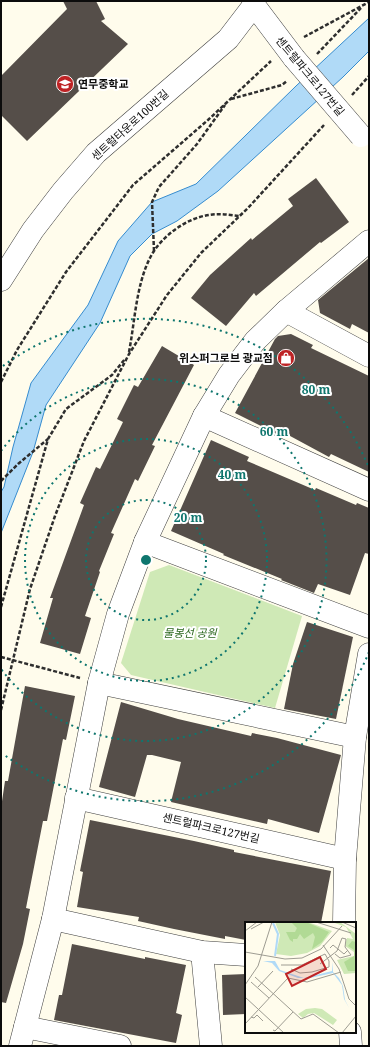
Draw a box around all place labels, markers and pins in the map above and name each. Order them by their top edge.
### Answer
school or university icon: 연무중학교 [55,74,75,94]
place label: 연무중학교 [78,76,129,91]
shop icon: 위스퍼그로브 광교점 [276,348,296,368]
place label: 위스퍼그로브 광교점 [179,350,273,365]
centre of rings [139,553,153,567]

